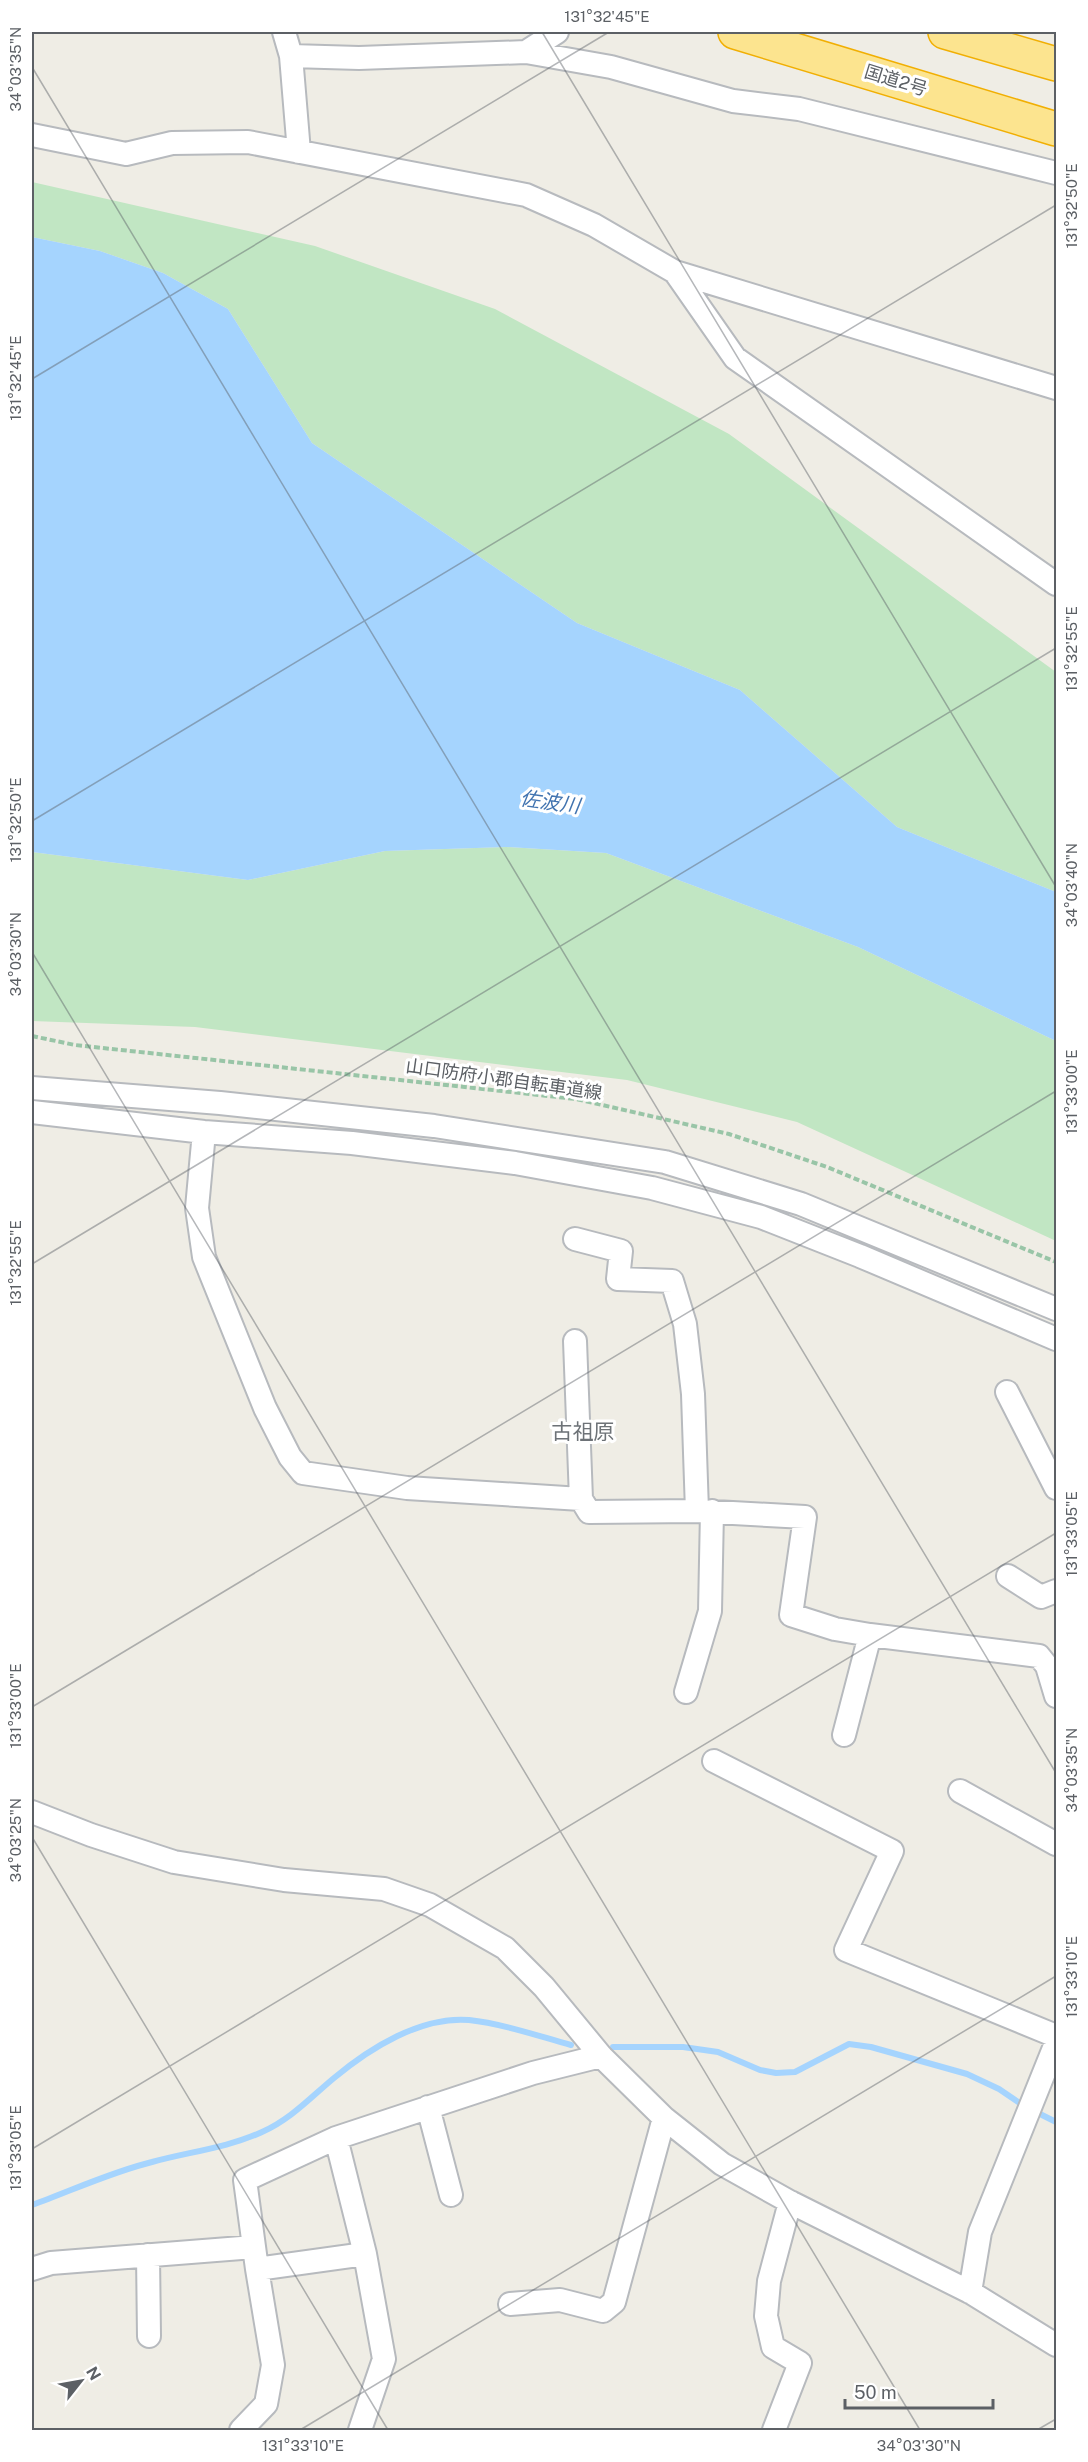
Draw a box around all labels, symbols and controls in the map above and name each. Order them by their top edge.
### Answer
text: 131°32'45"E [564,8,650,25]
text: 34°03'35"N [7,27,24,111]
street label: 国道2号 [862,60,930,100]
text: 131°32'50"E [1063,163,1080,249]
text: 131°32'45"E [7,335,24,421]
text: 131°32'55"E [1063,606,1080,692]
text: 131°32'50"E [7,777,24,863]
water label: 佐波川 [519,786,583,818]
text: 34°03'40"N [1063,843,1080,927]
text: 34°03'30"N [7,912,24,996]
text: 131°33'00"E [1063,1049,1080,1135]
street label: 山口防府小郡自転車道線 [405,1055,603,1103]
text: 131°32'55"E [7,1220,24,1306]
district label: 古祖原 [552,1419,615,1444]
text: 131°33'05"E [1063,1491,1080,1577]
text: 131°33'00"E [7,1663,24,1749]
text: 34°03'35"N [1063,1728,1080,1812]
text: 34°03'25"N [7,1798,24,1882]
text: 131°33'10"E [1063,1936,1080,2018]
text: 131°33'05"E [7,2105,24,2191]
north arrow [51,2351,111,2411]
text: N [82,2363,105,2384]
scale bar [845,2372,994,2410]
text: 50 m [854,2382,897,2403]
text: 131°33'10"E [262,2437,344,2454]
text: 34°03'30"N [877,2437,961,2454]

